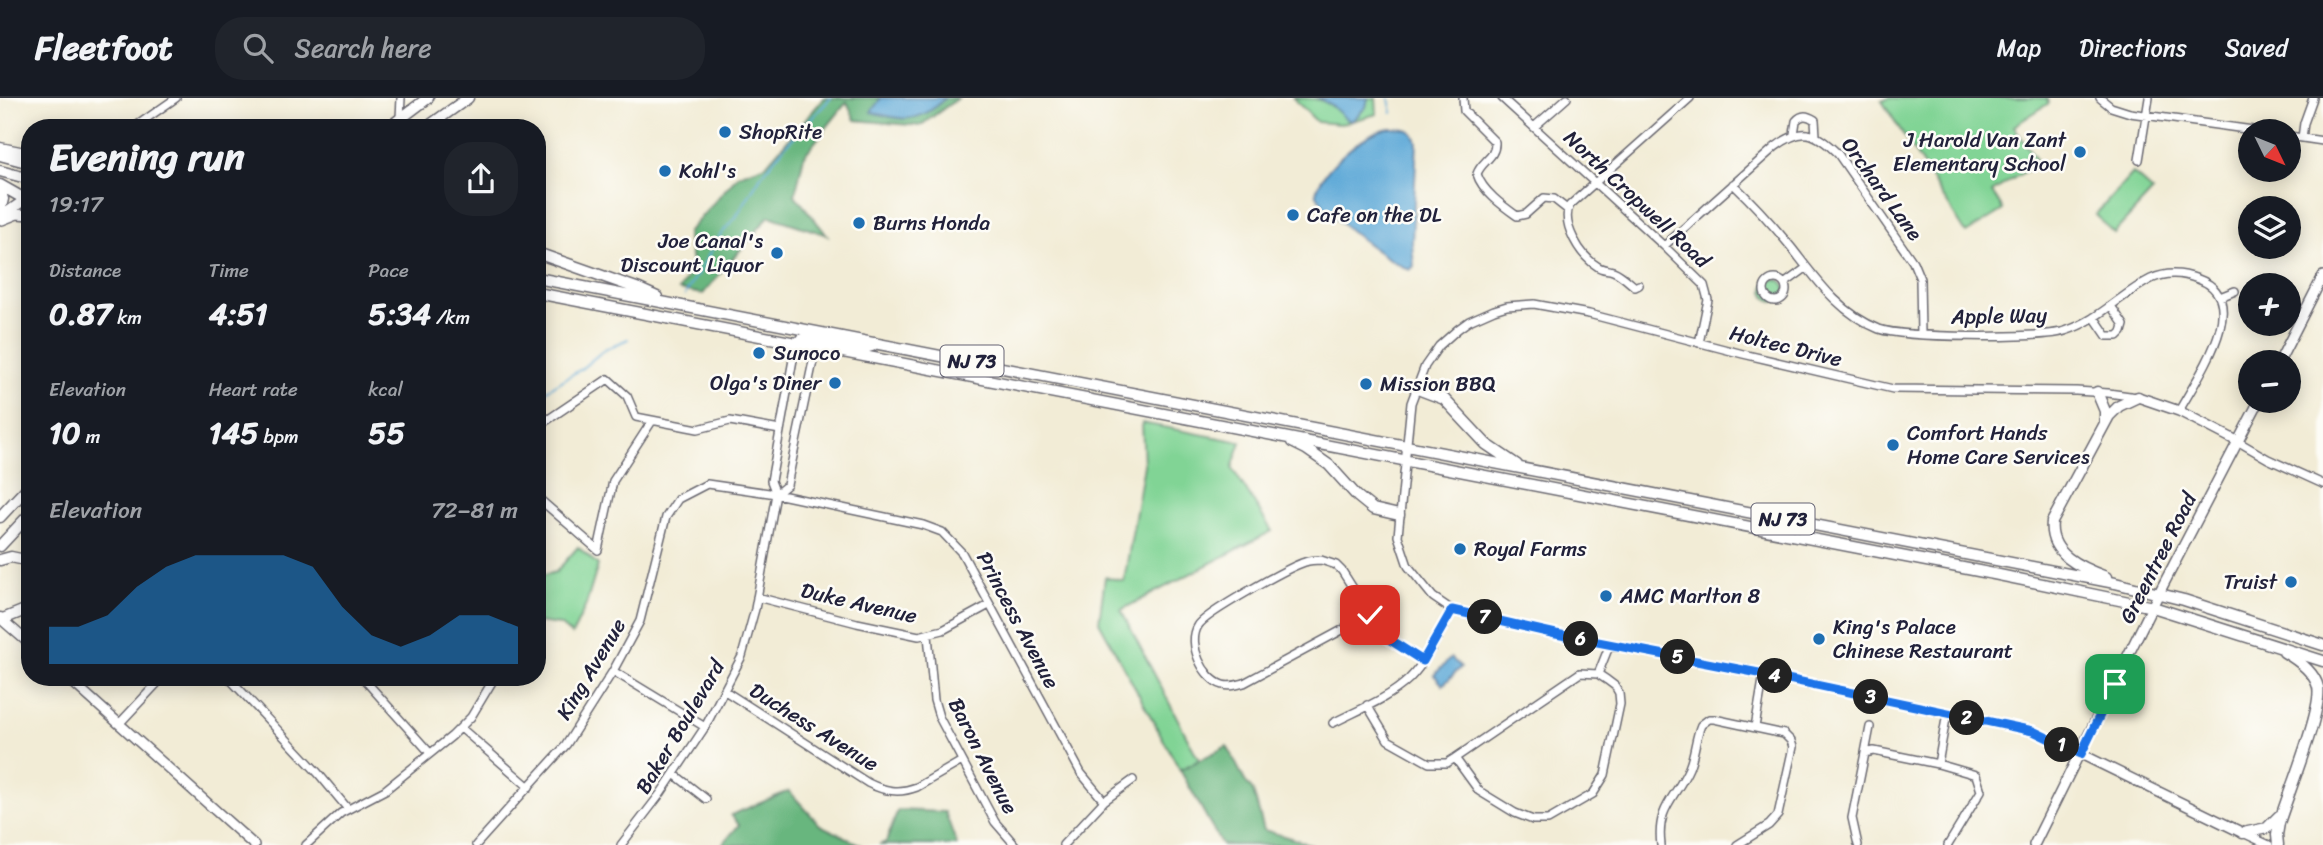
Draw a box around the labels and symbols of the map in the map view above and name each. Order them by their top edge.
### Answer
place label: ShopRite [739,113,822,151]
north arrow [2238,119,2301,182]
street label: North Cropwell Road [1554,120,1721,279]
place label: J Harold Van Zant Elementary School [1893,121,2068,183]
marker: ShopRite [717,124,733,140]
street label: Orchard Lane [1831,129,1933,249]
marker: J Harold Van Zant Elementary School [2072,144,2088,160]
place label: Kohl's [679,152,736,190]
marker: Kohl's [657,163,673,179]
place label: Cafe on the DL [1307,196,1442,234]
place label: Burns Honda [873,204,990,242]
marker: Cafe on the DL [1285,207,1301,223]
marker: Burns Honda [851,215,867,231]
place label: Joe Canal's Discount Liquor [621,222,764,284]
marker: Joe Canal's Discount Liquor [769,245,785,261]
street label: Apple Way [1950,296,2047,336]
street label: Holtec Drive [1726,314,1847,378]
place label: Sunoco [773,334,840,372]
marker: Sunoco [751,345,767,361]
road number: NJ 73 [940,345,1004,376]
place label: Olga's Diner [710,364,822,402]
place label: Mission BBQ [1380,365,1496,403]
marker: Olga's Diner [827,375,843,391]
marker: Mission BBQ [1358,376,1374,392]
place label: Comfort Hands Home Care Services [1907,414,2090,476]
marker: Comfort Hands Home Care Services [1885,437,1901,453]
street label: Greentree Road [2109,484,2208,630]
road number: NJ 73 [1752,504,1814,534]
place label: Royal Farms [1474,530,1587,568]
marker: Royal Farms [1452,541,1468,557]
street label: Princess Avenue [966,544,1070,696]
place label: Truist [2223,563,2279,601]
street label: Duke Avenue [797,571,921,635]
marker: Truist [2283,574,2299,590]
place label: AMC Marlton 8 [1619,577,1760,615]
pin [1340,585,1400,645]
marker: AMC Marlton 8 [1598,588,1614,604]
pin: 7 [1468,600,1502,634]
place label: King's Palace Chinese Restaurant [1833,608,2013,670]
street label: King Avenue [545,610,637,727]
pin: 6 [1564,622,1598,656]
marker: King's Palace Chinese Restaurant [1811,631,1827,647]
pin: 5 [1660,640,1696,674]
street label: Baker Boulevard [625,651,736,802]
pin [2085,654,2145,714]
pin: 4 [1758,658,1792,694]
street label: Duchess Avenue [742,672,887,782]
pin: 3 [1854,680,1888,714]
street label: Baron Avenue [937,691,1029,821]
pin: 2 [1950,700,1984,736]
pin: 1 [2044,728,2080,762]

